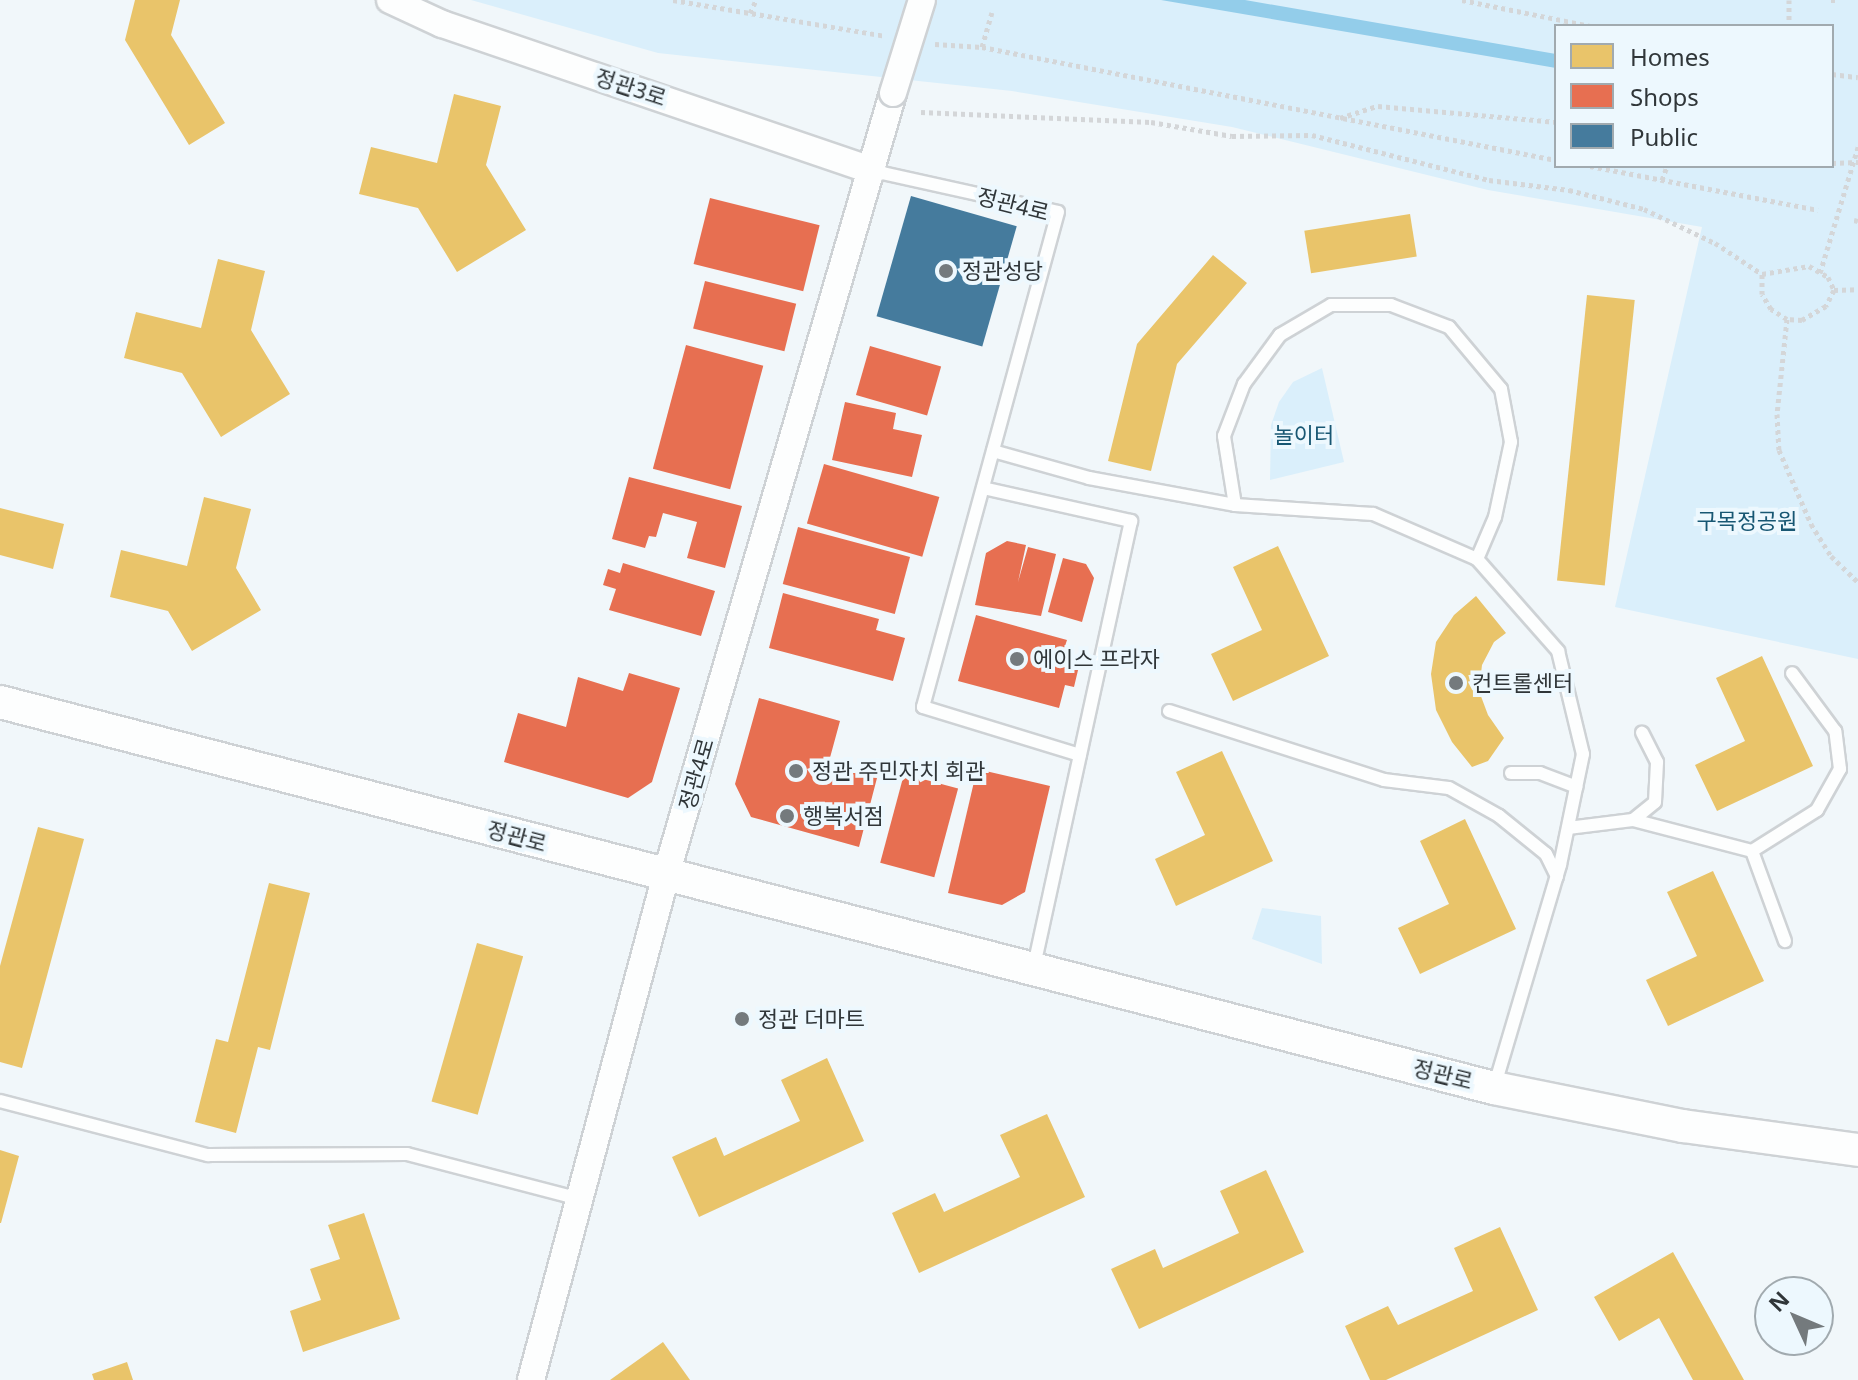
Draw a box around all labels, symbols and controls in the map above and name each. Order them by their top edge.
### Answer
legend [1554,24,1834,168]
text: Homes [1630,40,1710,73]
street label: 정관3로 [592,63,670,111]
text: Shops [1630,80,1699,113]
text: Public [1630,120,1698,153]
street label: 정관4로 [974,182,1052,226]
place label: 정관성당 [962,258,1043,284]
marker: 정관성당 [937,262,955,280]
park label: 놀이터 [1274,422,1334,448]
park label: 구목정공원 [1696,508,1798,534]
place label: 에이스 프라자 [1033,646,1160,672]
marker: 에이스 프라자 [1008,650,1026,668]
place label: 컨트롤센터 [1472,670,1573,696]
marker: 컨트롤센터 [1447,674,1465,692]
street label: 정관4로 [673,735,719,813]
place label: 정관 주민자치 회관 [812,758,985,784]
marker: 정관 주민자치 회관 [787,762,805,780]
place label: 행복서점 [803,803,884,829]
marker: 행복서점 [778,807,796,825]
street label: 정관로 [484,815,550,857]
place label: 정관 더마트 [758,1006,865,1032]
marker: 정관 더마트 [733,1010,751,1028]
street label: 정관로 [1410,1054,1476,1094]
north arrow [1754,1276,1834,1356]
text: N [1761,1284,1795,1318]

